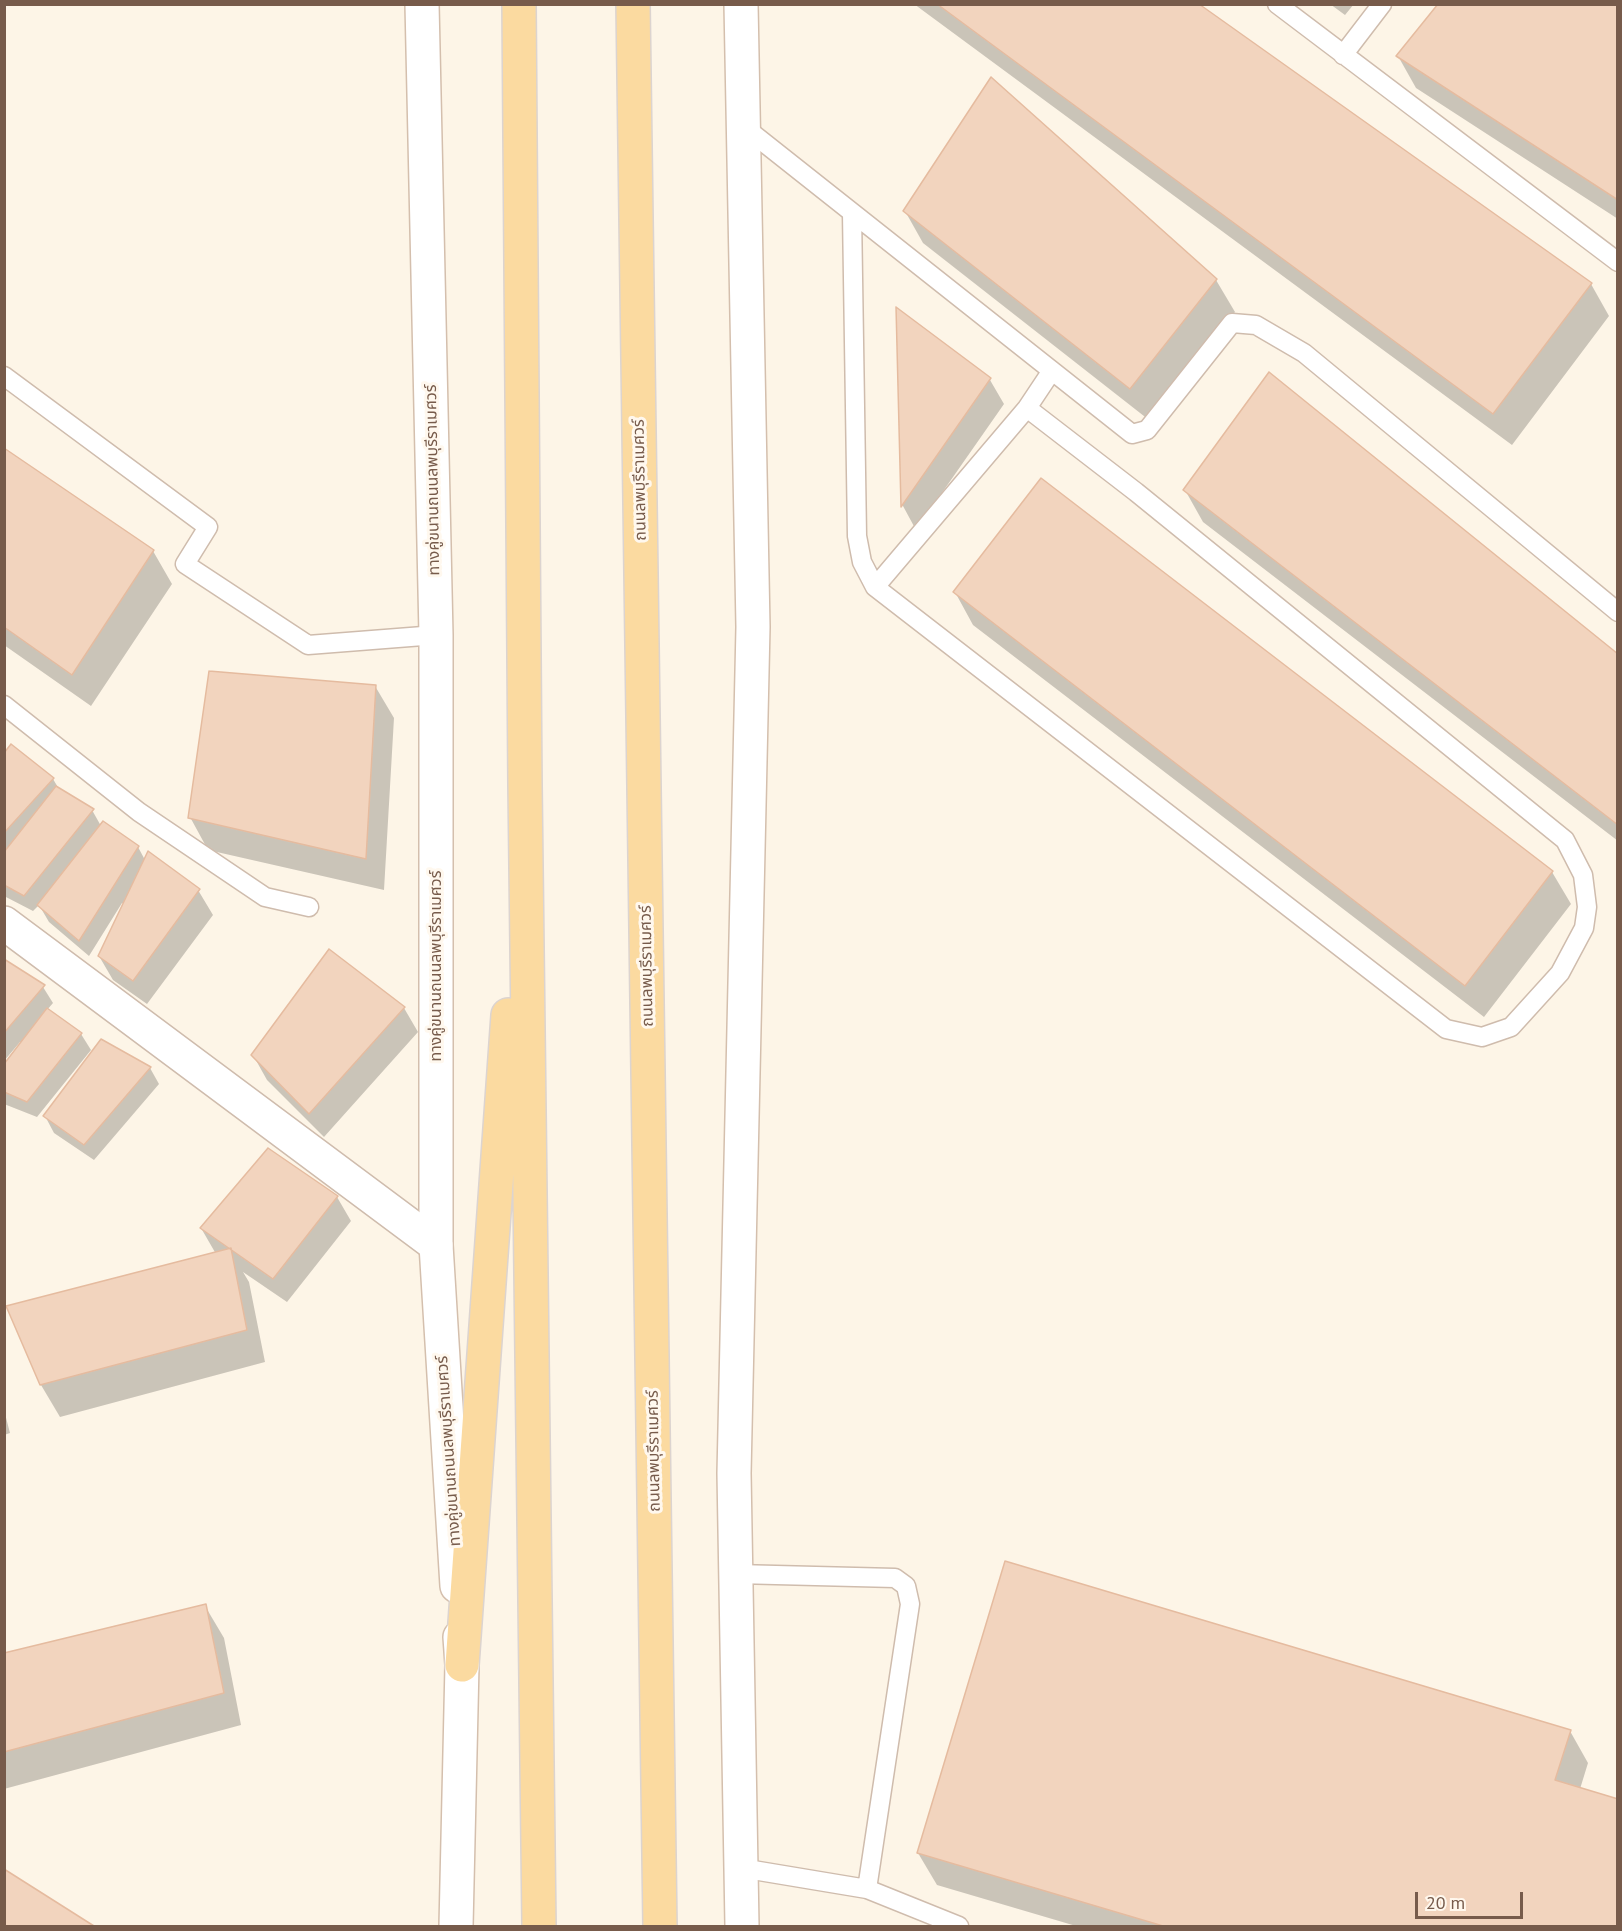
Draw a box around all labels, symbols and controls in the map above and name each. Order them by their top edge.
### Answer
street label: ทางคู่ขนานถนนลพบุรีราเมศวร์ [422,384,444,576]
street label: ถนนลพบุรีราเมศวร์ [629,419,651,541]
street label: ทางคู่ขนานถนนลพบุรีราเมศวร์ [426,870,446,1062]
street label: ถนนลพบุรีราเมศวร์ [636,905,658,1027]
street label: ทางคู่ขนานถนนลพบุรีราเมศวร์ [433,1355,465,1547]
street label: ถนนลพบุรีราเมศวร์ [643,1390,665,1512]
scale bar [1418,1880,1526,1918]
text: 20 m [1426,1891,1465,1914]

